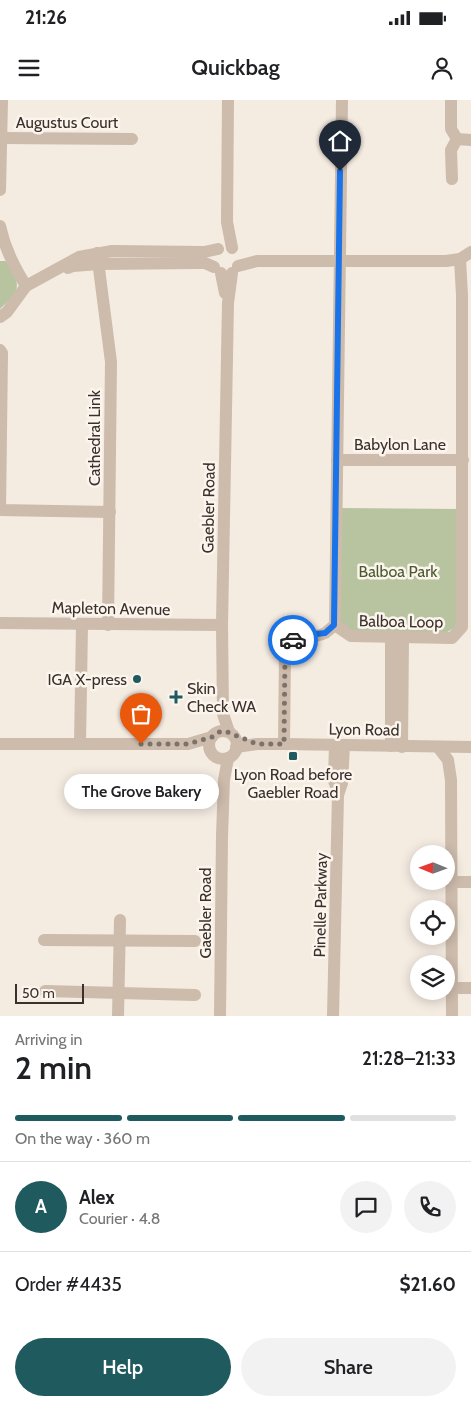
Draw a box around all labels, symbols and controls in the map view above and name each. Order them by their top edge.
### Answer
text: 21:26 [25,6,67,29]
icon: menu [15,54,43,82]
text: Quickbag [191,54,280,81]
icon: person [428,54,456,82]
street label: Augustus Court [16,113,119,132]
pin [319,120,361,171]
icon: home [326,127,354,155]
street label: Cathedral Link [85,389,104,486]
street label: Babylon Lane [354,435,446,454]
street label: Gaebler Road [198,462,219,554]
park label: Balboa Park [359,562,438,581]
street label: Mapleton Avenue [51,598,171,619]
street label: Balboa Loop [359,611,443,632]
courier [268,615,318,665]
icon: car [279,626,307,654]
place label: IGA X-press [47,670,127,689]
marker: IGA X-press [131,673,143,685]
place label: Skin Check WA [187,679,256,716]
marker: Skin Check WA [169,690,183,704]
pin [120,693,162,744]
icon: bag [127,700,155,728]
street label: Lyon Road [328,719,400,740]
marker: Lyon Road before Gaebler Road [287,750,299,762]
place label: Lyon Road before Gaebler Road [234,765,352,802]
callout: The Grove Bakery [64,774,218,809]
text: The Grove Bakery [81,782,202,801]
north arrow [410,845,455,890]
map controls [410,845,455,1000]
street label: Pinelle Parkway [310,853,331,957]
street label: Gaebler Road [196,868,215,958]
button: locate [410,900,455,945]
button: layers [410,955,455,1000]
scale bar [15,981,84,1004]
text: 50 m [22,984,55,1002]
text: Arriving in [15,1030,82,1049]
text: 21:28–21:33 [362,1047,456,1070]
text: 2 min [15,1048,92,1087]
text: On the way · 360 m [15,1129,150,1148]
button: chat [340,1181,392,1233]
button: phone [404,1181,456,1233]
text: Alex [79,1186,115,1209]
text: A [35,1195,47,1218]
text: Courier · 4.8 [79,1209,161,1228]
text: Order #4435 [15,1273,122,1296]
text: $21.60 [400,1273,456,1296]
button: Help [15,1338,231,1396]
button: Share [241,1338,456,1396]

